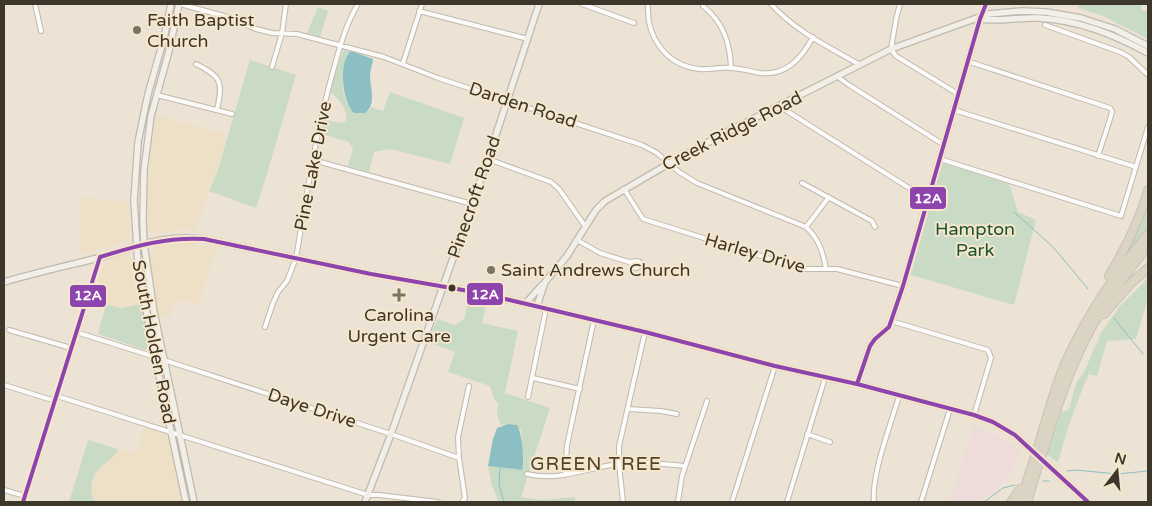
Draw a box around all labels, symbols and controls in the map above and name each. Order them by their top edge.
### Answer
place label: Faith Baptist Church [147,9,254,52]
marker: Faith Baptist Church [131,24,143,36]
street label: Darden Road [466,77,580,133]
street label: Creek Ridge Road [658,86,806,176]
street label: Pine Lake Drive [290,99,336,233]
street label: Pinecroft Road [443,133,505,261]
line badge: 12A [909,186,947,210]
text: 12A [914,190,943,207]
park label: Hampton Park [935,218,1015,261]
street label: Harley Drive [702,228,808,278]
street label: South Holden Road [127,258,181,426]
place label: Saint Andrews Church [501,259,690,281]
marker: Saint Andrews Church [485,264,497,276]
line badge: 12A [466,282,504,306]
unlabelled marker [447,283,457,293]
line badge: 12A [69,284,107,308]
text: 12A [471,286,500,303]
text: 12A [74,287,103,304]
marker: Carolina Urgent Care [392,288,406,302]
place label: Carolina Urgent Care [347,304,451,347]
street label: Daye Drive [265,383,359,433]
north arrow [1092,446,1142,496]
text: N [1113,449,1128,469]
district label: GREEN TREE [530,453,662,475]

